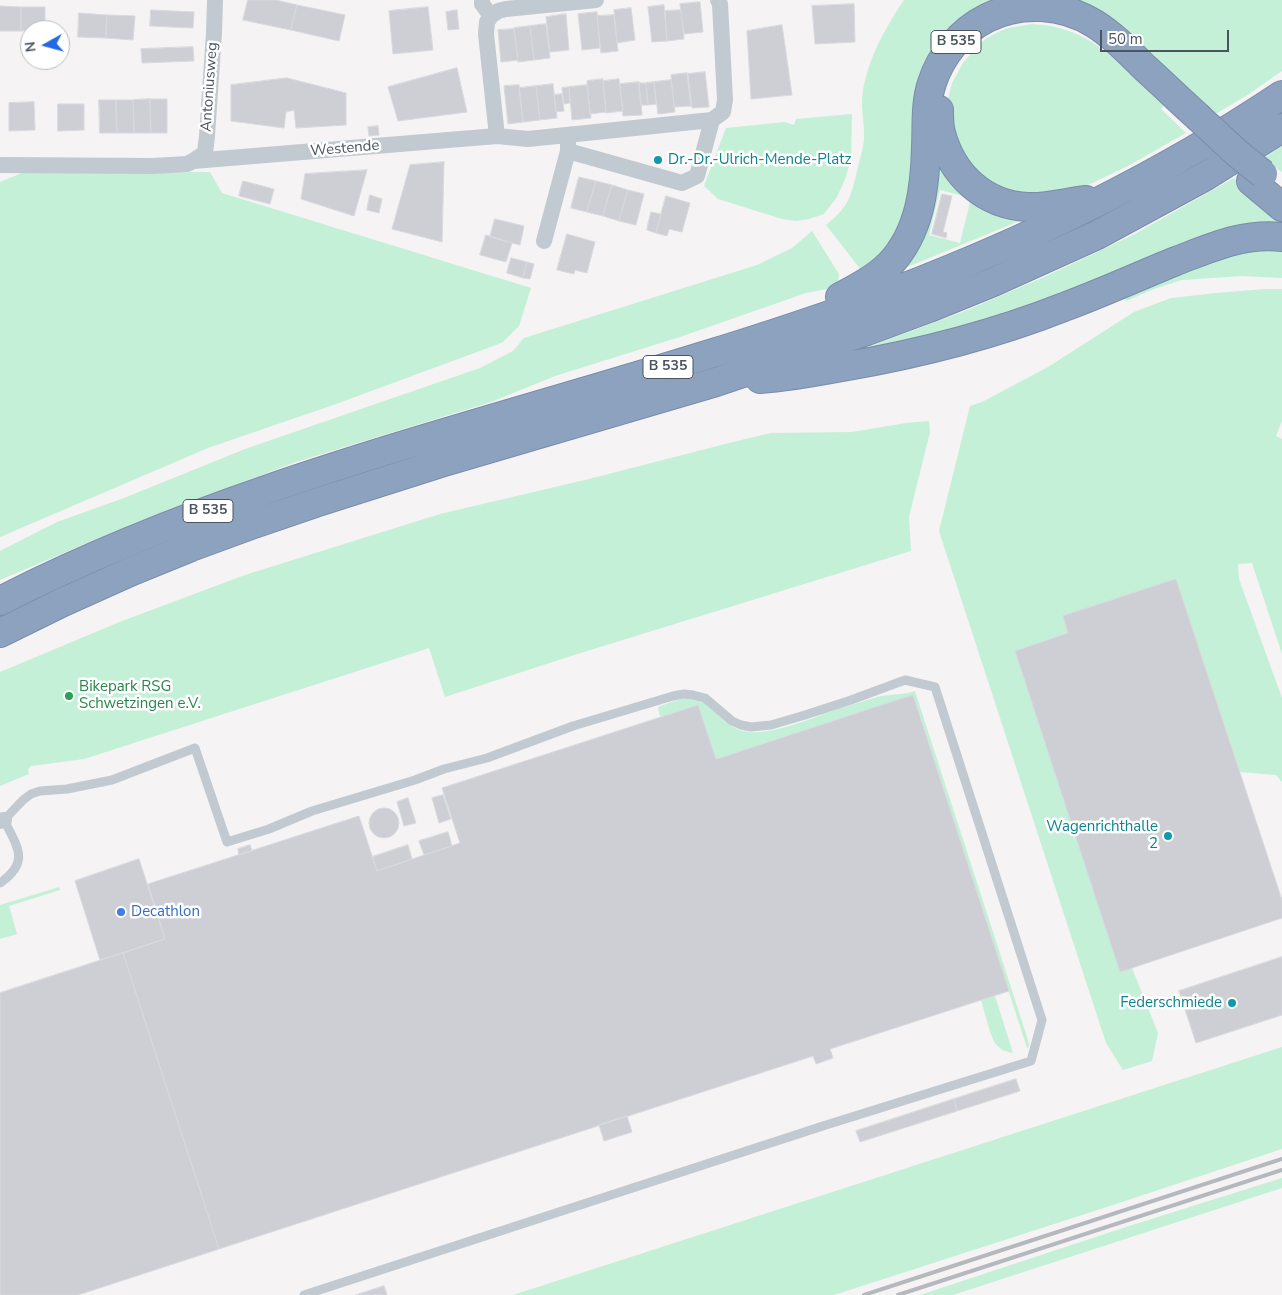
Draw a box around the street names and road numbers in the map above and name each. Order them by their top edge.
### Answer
road number: B 535 [931,31,981,54]
street label: Antoniusweg [198,42,222,132]
street label: Westende [310,137,380,161]
road number: B 535 [643,356,693,378]
road number: B 535 [183,500,233,522]

